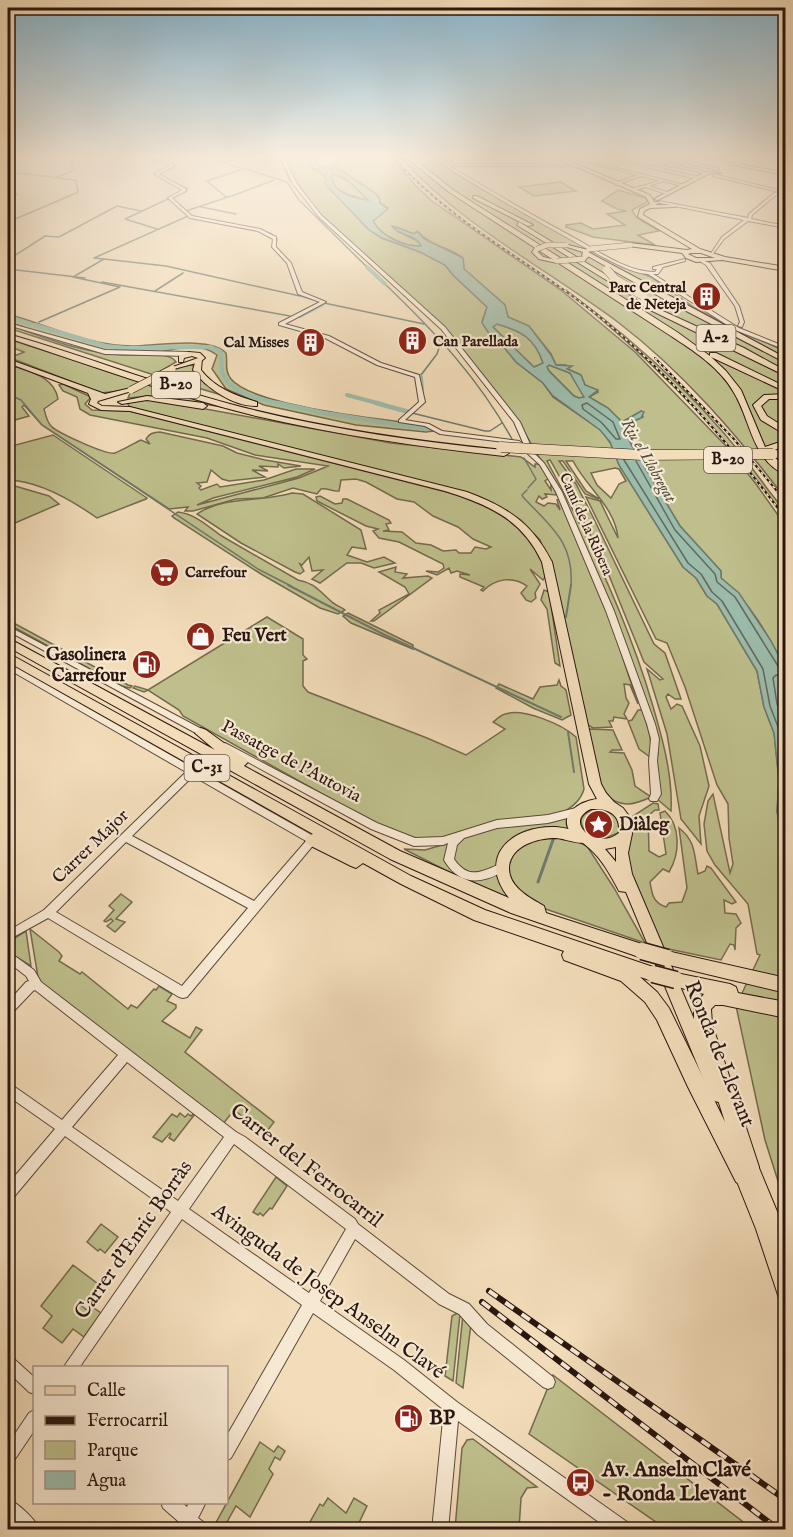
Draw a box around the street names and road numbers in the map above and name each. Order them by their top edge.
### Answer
road number: A-2 [696,325,736,351]
road number: B-20 [152,372,200,398]
road number: B-20 [704,447,752,473]
street label: Camí de la Ribera [555,470,617,579]
street label: Passatge de l'Autovia [217,715,365,809]
road number: C-31 [184,755,230,781]
street label: Carrer Major [48,804,134,889]
street label: Ronda de Llevant [677,977,761,1131]
street label: Carrer del Ferrocarril [224,1098,388,1234]
street label: Carrer d'Enric Borràs [69,1155,199,1325]
street label: Avinguda de Josep Anselm Clavé [205,1198,450,1386]

